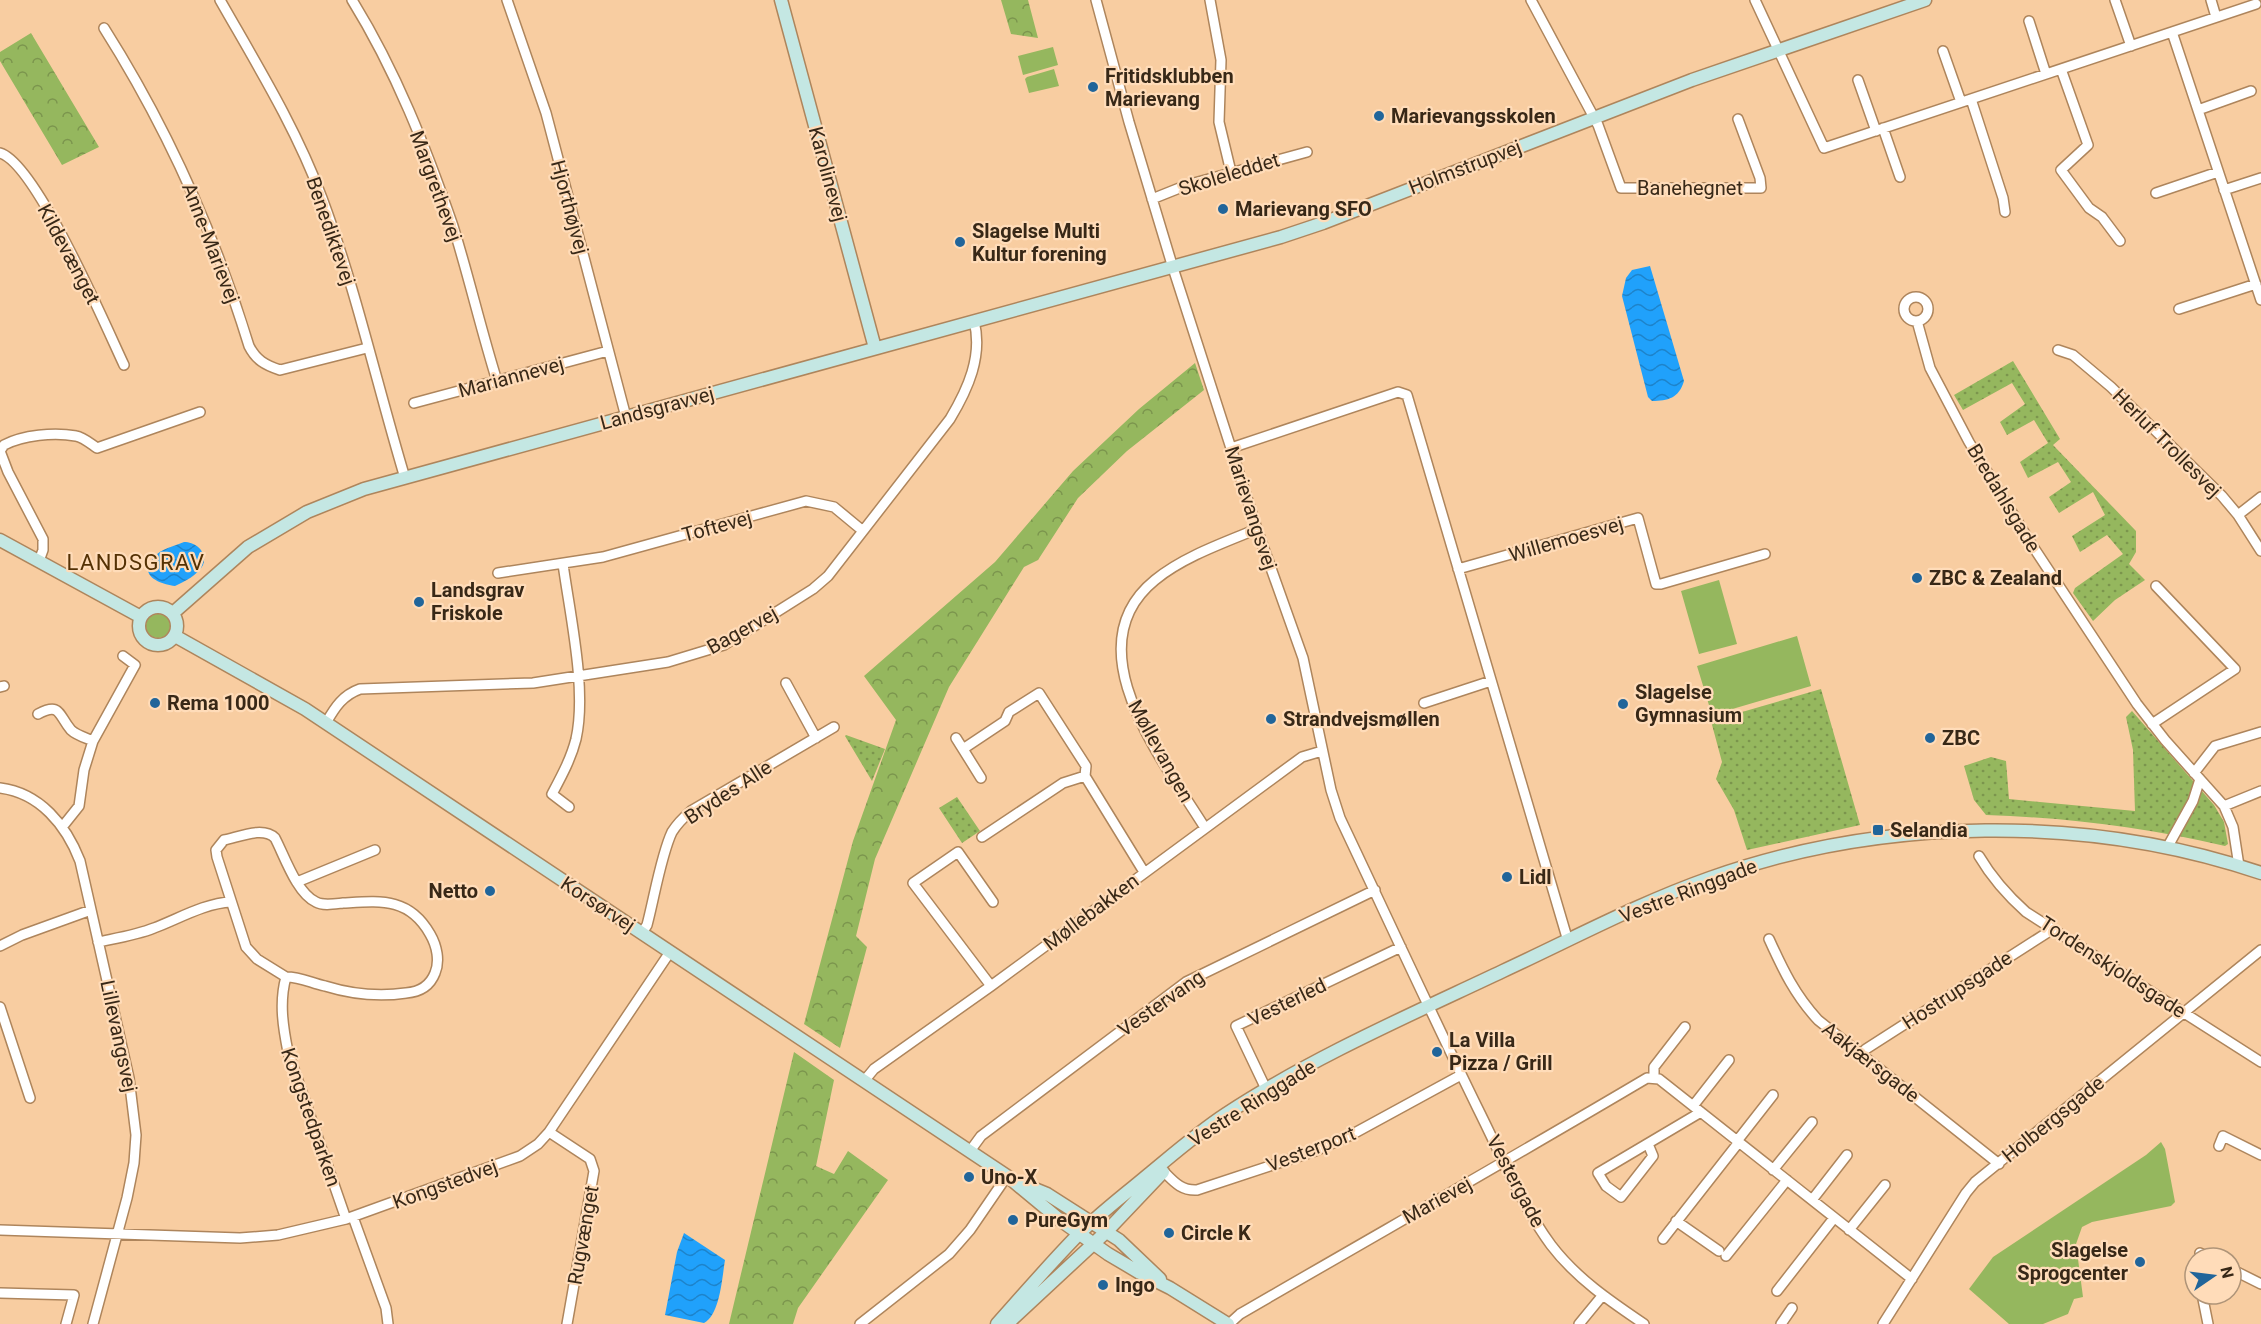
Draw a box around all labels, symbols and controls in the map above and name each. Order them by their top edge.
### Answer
place label: Fritidsklubben Marievang [1105,64,1234,111]
marker: Fritidsklubben Marievang [1086,80,1100,94]
place label: Marievangsskolen [1391,104,1556,128]
marker: Marievangsskolen [1372,109,1386,123]
street label: Karolinevej [804,124,852,224]
street label: Margrethevej [405,127,467,245]
street label: Holmstrupvej [1405,135,1525,199]
street label: Skoleleddet [1176,147,1282,201]
street label: Hjorthøjvej [546,157,594,257]
street label: Benediktevej [301,174,361,288]
street label: Banehegnet [1637,176,1743,200]
street label: Anne-Marievej [177,180,245,306]
place label: Marievang SFO [1235,197,1372,221]
street label: Kildevænget [33,200,105,308]
marker: Marievang SFO [1216,202,1230,216]
place label: Slagelse Multi Kultur forening [972,219,1107,266]
marker: Slagelse Multi Kultur forening [953,235,967,249]
street label: Mariannevej [456,351,566,403]
street label: Landsgravvej [597,381,717,435]
street label: Herluf Trollesvej [2108,384,2226,502]
street label: Bredahlsgade [1962,440,2046,556]
street label: Marievangsvej [1220,443,1282,573]
street label: Toftevej [679,505,755,547]
street label: Willemoesvej [1506,511,1626,567]
district label: LANDSGRAV [66,550,206,575]
place label: ZBC & Zealand [1929,566,2062,590]
marker: ZBC & Zealand [1910,571,1924,585]
place label: Landsgrav Friskole [431,578,524,625]
marker: Landsgrav Friskole [412,595,426,609]
street label: Bagervej [702,601,782,659]
place label: Slagelse Gymnasium [1635,680,1742,727]
place label: Rema 1000 [167,691,270,715]
marker: Rema 1000 [148,696,162,710]
street label: Møllevangen [1123,696,1199,806]
marker: Slagelse Gymnasium [1616,697,1630,711]
place label: Strandvejsmøllen [1283,707,1440,731]
marker: Strandvejsmøllen [1264,712,1278,726]
place label: ZBC [1942,726,1980,750]
marker: ZBC [1923,731,1937,745]
street label: Brydes Alle [680,755,776,829]
place label: Selandia [1890,818,1968,842]
marker: Selandia [1871,823,1885,837]
street label: Vestre Ringgade [1616,854,1760,928]
place label: Lidl [1519,865,1552,889]
street label: Møllebakken [1039,868,1143,956]
marker: Lidl [1500,870,1514,884]
street label: Korsørvej [556,871,640,937]
place label: Netto [429,879,478,903]
marker: Netto [483,884,497,898]
street label: Tordenskjoldsgade [2036,911,2190,1023]
street label: Hostrupsgade [1898,946,2016,1034]
street label: Vestervang [1113,964,1209,1042]
street label: Vesterled [1244,973,1330,1031]
street label: Lillevangsvej [95,978,143,1094]
street label: Aakjærsgade [1818,1017,1924,1107]
place label: La Villa Pizza / Grill [1449,1028,1552,1075]
street label: Kongstedparken [276,1044,346,1190]
marker: La Villa Pizza / Grill [1430,1045,1444,1059]
street label: Vestre Ringgade [1184,1054,1320,1152]
street label: Holbergsgade [1997,1070,2109,1168]
street label: Vesterport [1263,1121,1359,1177]
street label: Vestergade [1482,1131,1550,1231]
street label: Kongstedvej [389,1154,501,1214]
place label: Uno-X [981,1165,1038,1189]
marker: Uno-X [962,1170,976,1184]
street label: Marievej [1398,1171,1476,1229]
street label: Rugvænget [562,1183,604,1287]
place label: PureGym [1025,1208,1108,1232]
marker: PureGym [1006,1213,1020,1227]
place label: Circle K [1181,1221,1251,1245]
marker: Circle K [1162,1226,1176,1240]
place label: Slagelse Sprogcenter [2017,1238,2129,1285]
north arrow [2183,1246,2243,1306]
marker: Slagelse Sprogcenter [2133,1255,2147,1269]
text: N [2216,1265,2238,1280]
place label: Ingo [1115,1273,1155,1297]
marker: Ingo [1096,1278,1110,1292]

